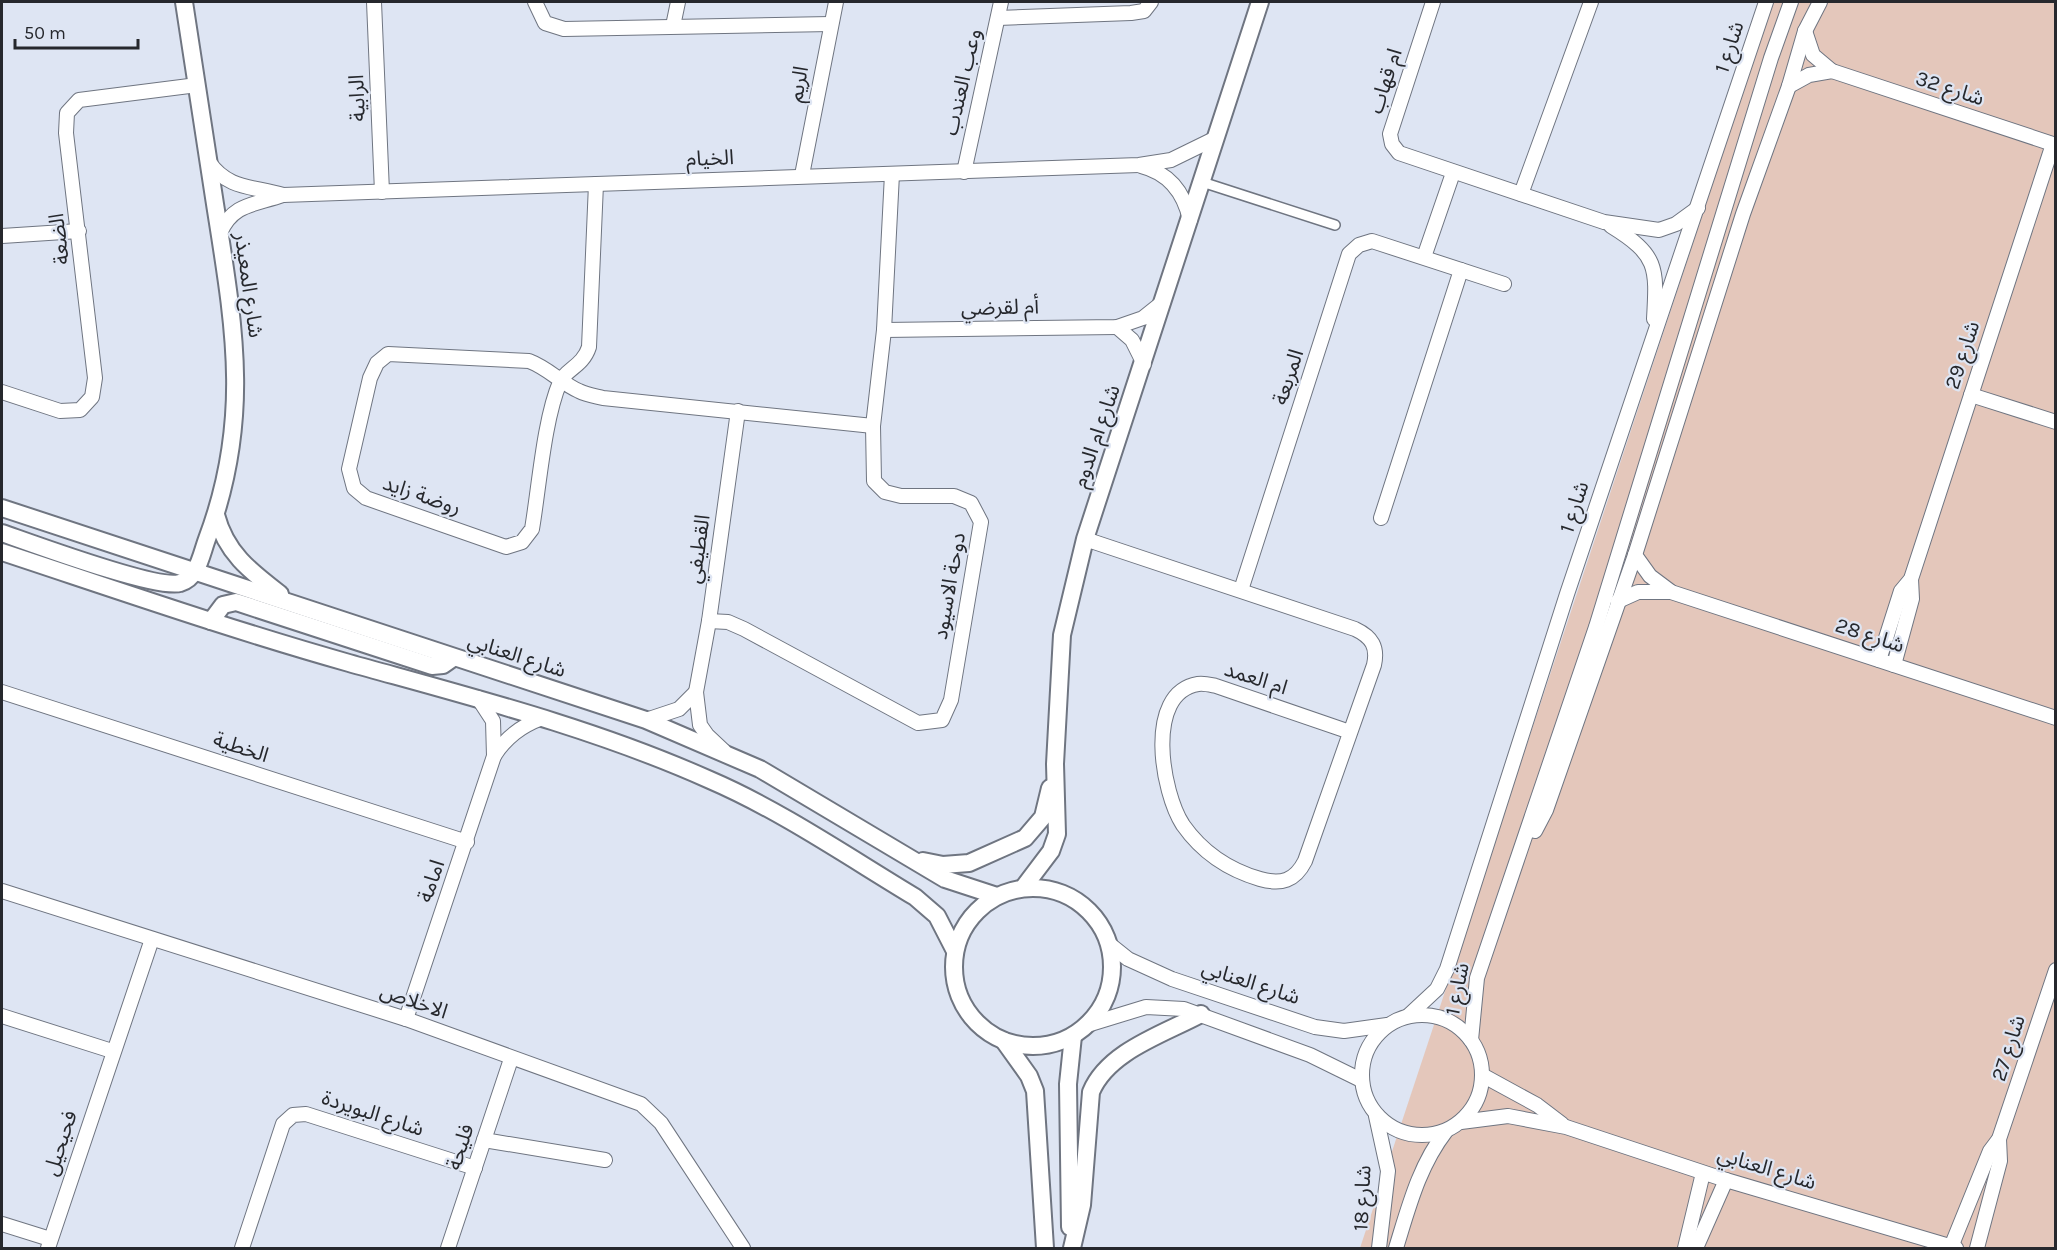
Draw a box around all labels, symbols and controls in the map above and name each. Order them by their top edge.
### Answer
scale bar [15,12,138,50]
street label: شارع 1 [1709,18,1751,77]
text: 50 m [24,22,66,44]
street label: وعب العندب [938,26,986,138]
street label: ام قهاب [1363,45,1411,118]
street label: الريم [783,64,816,105]
street label: شارع 32 [1912,66,1987,113]
street label: الرابية [344,74,370,122]
street label: الخيام [686,145,735,175]
street label: الضعة [44,212,74,266]
street label: شارع المعيذر [227,230,268,340]
street label: أم لقرضي [961,294,1039,324]
street label: شارع 29 [1940,318,1987,393]
street label: المربعة [1268,346,1308,408]
street label: شارع ام الدوم [1067,381,1129,492]
street label: روضة زايد [380,470,464,520]
street label: شارع 1 [1554,478,1596,537]
street label: القطيفي [681,513,719,586]
street label: دوحة الاسيود [928,531,970,641]
street label: شارع 28 [1832,613,1907,660]
street label: شارع العنابي [464,628,569,686]
street label: ام العمد [1220,657,1291,703]
street label: الخطية [210,727,272,767]
street label: امامة [413,857,449,905]
street label: شارع العنابي [1198,955,1303,1013]
street label: شارع 1 [1440,961,1477,1018]
street label: الاخلاص [377,978,451,1024]
street label: شارع 27 [1986,1012,2033,1085]
street label: شارع البويردة [318,1085,427,1144]
street label: فحيحيل [38,1107,82,1179]
street label: فليحة [441,1121,479,1173]
street label: شارع العنابي [1714,1142,1819,1198]
street label: شارع 18 [1348,1165,1379,1232]

